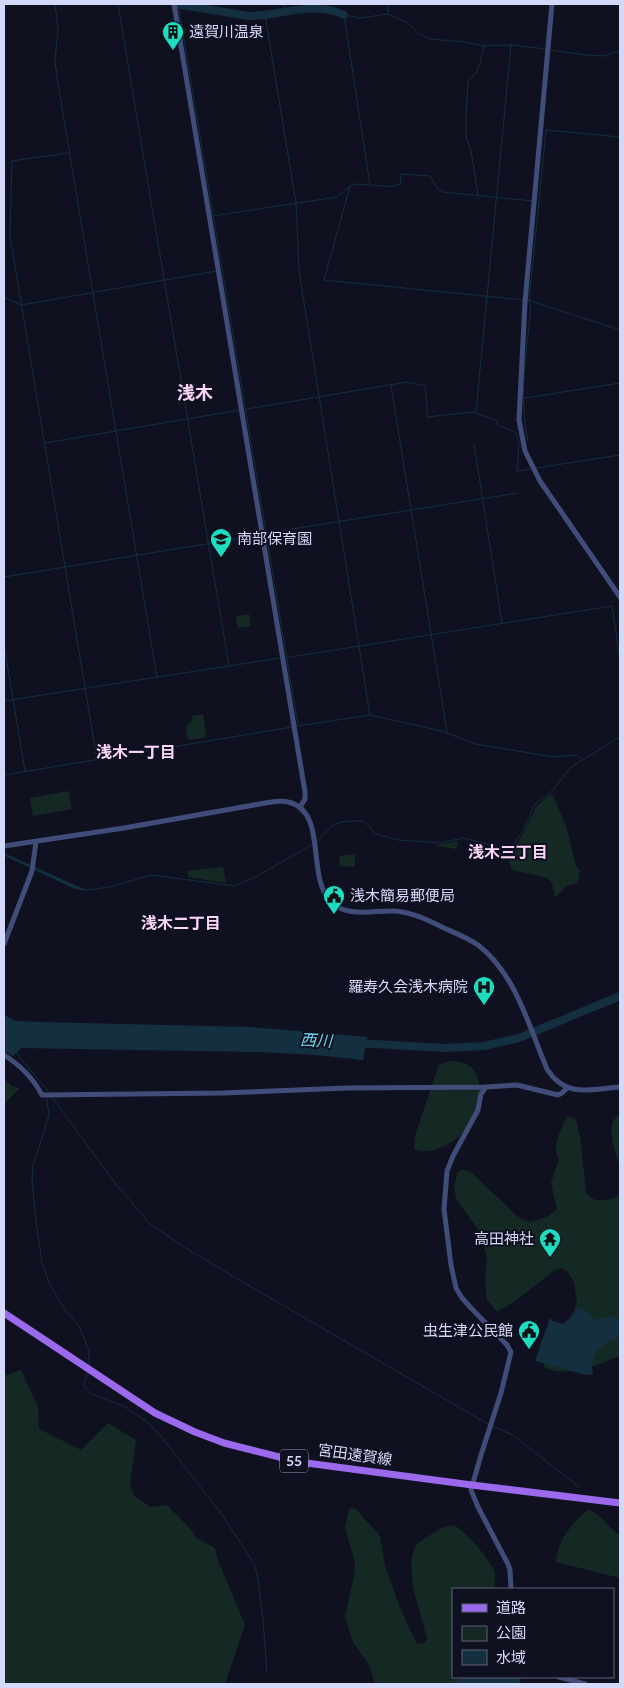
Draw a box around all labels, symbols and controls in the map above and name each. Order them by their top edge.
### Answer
building icon: 遠賀川温泉 [161,20,185,51]
place label: 遠賀川温泉 [189,22,264,40]
district label: 浅木 [177,381,213,403]
school or university icon: 南部保育園 [209,527,233,558]
place label: 南部保育園 [237,529,312,547]
district label: 浅木一丁目 [96,742,176,761]
district label: 浅木三丁目 [468,842,548,861]
public building icon: 浅木簡易郵便局 [322,884,346,915]
place label: 浅木簡易郵便局 [350,886,455,904]
district label: 浅木二丁目 [141,913,221,932]
hospital icon: 羅寿久会浅木病院 [472,975,496,1006]
place label: 羅寿久会浅木病院 [348,977,468,995]
water label: 西川 [300,1029,334,1050]
temple icon: 高田神社 [538,1227,562,1258]
place label: 高田神社 [474,1229,534,1247]
public building icon: 虫生津公民館 [517,1319,541,1350]
place label: 虫生津公民館 [423,1321,513,1339]
street label: 宮田遠賀線 [317,1440,394,1468]
road number: 55 [280,1450,308,1472]
legend [452,1588,614,1678]
text: 道路 [496,1598,526,1616]
text: 公園 [496,1623,526,1641]
text: 水域 [496,1648,526,1666]

